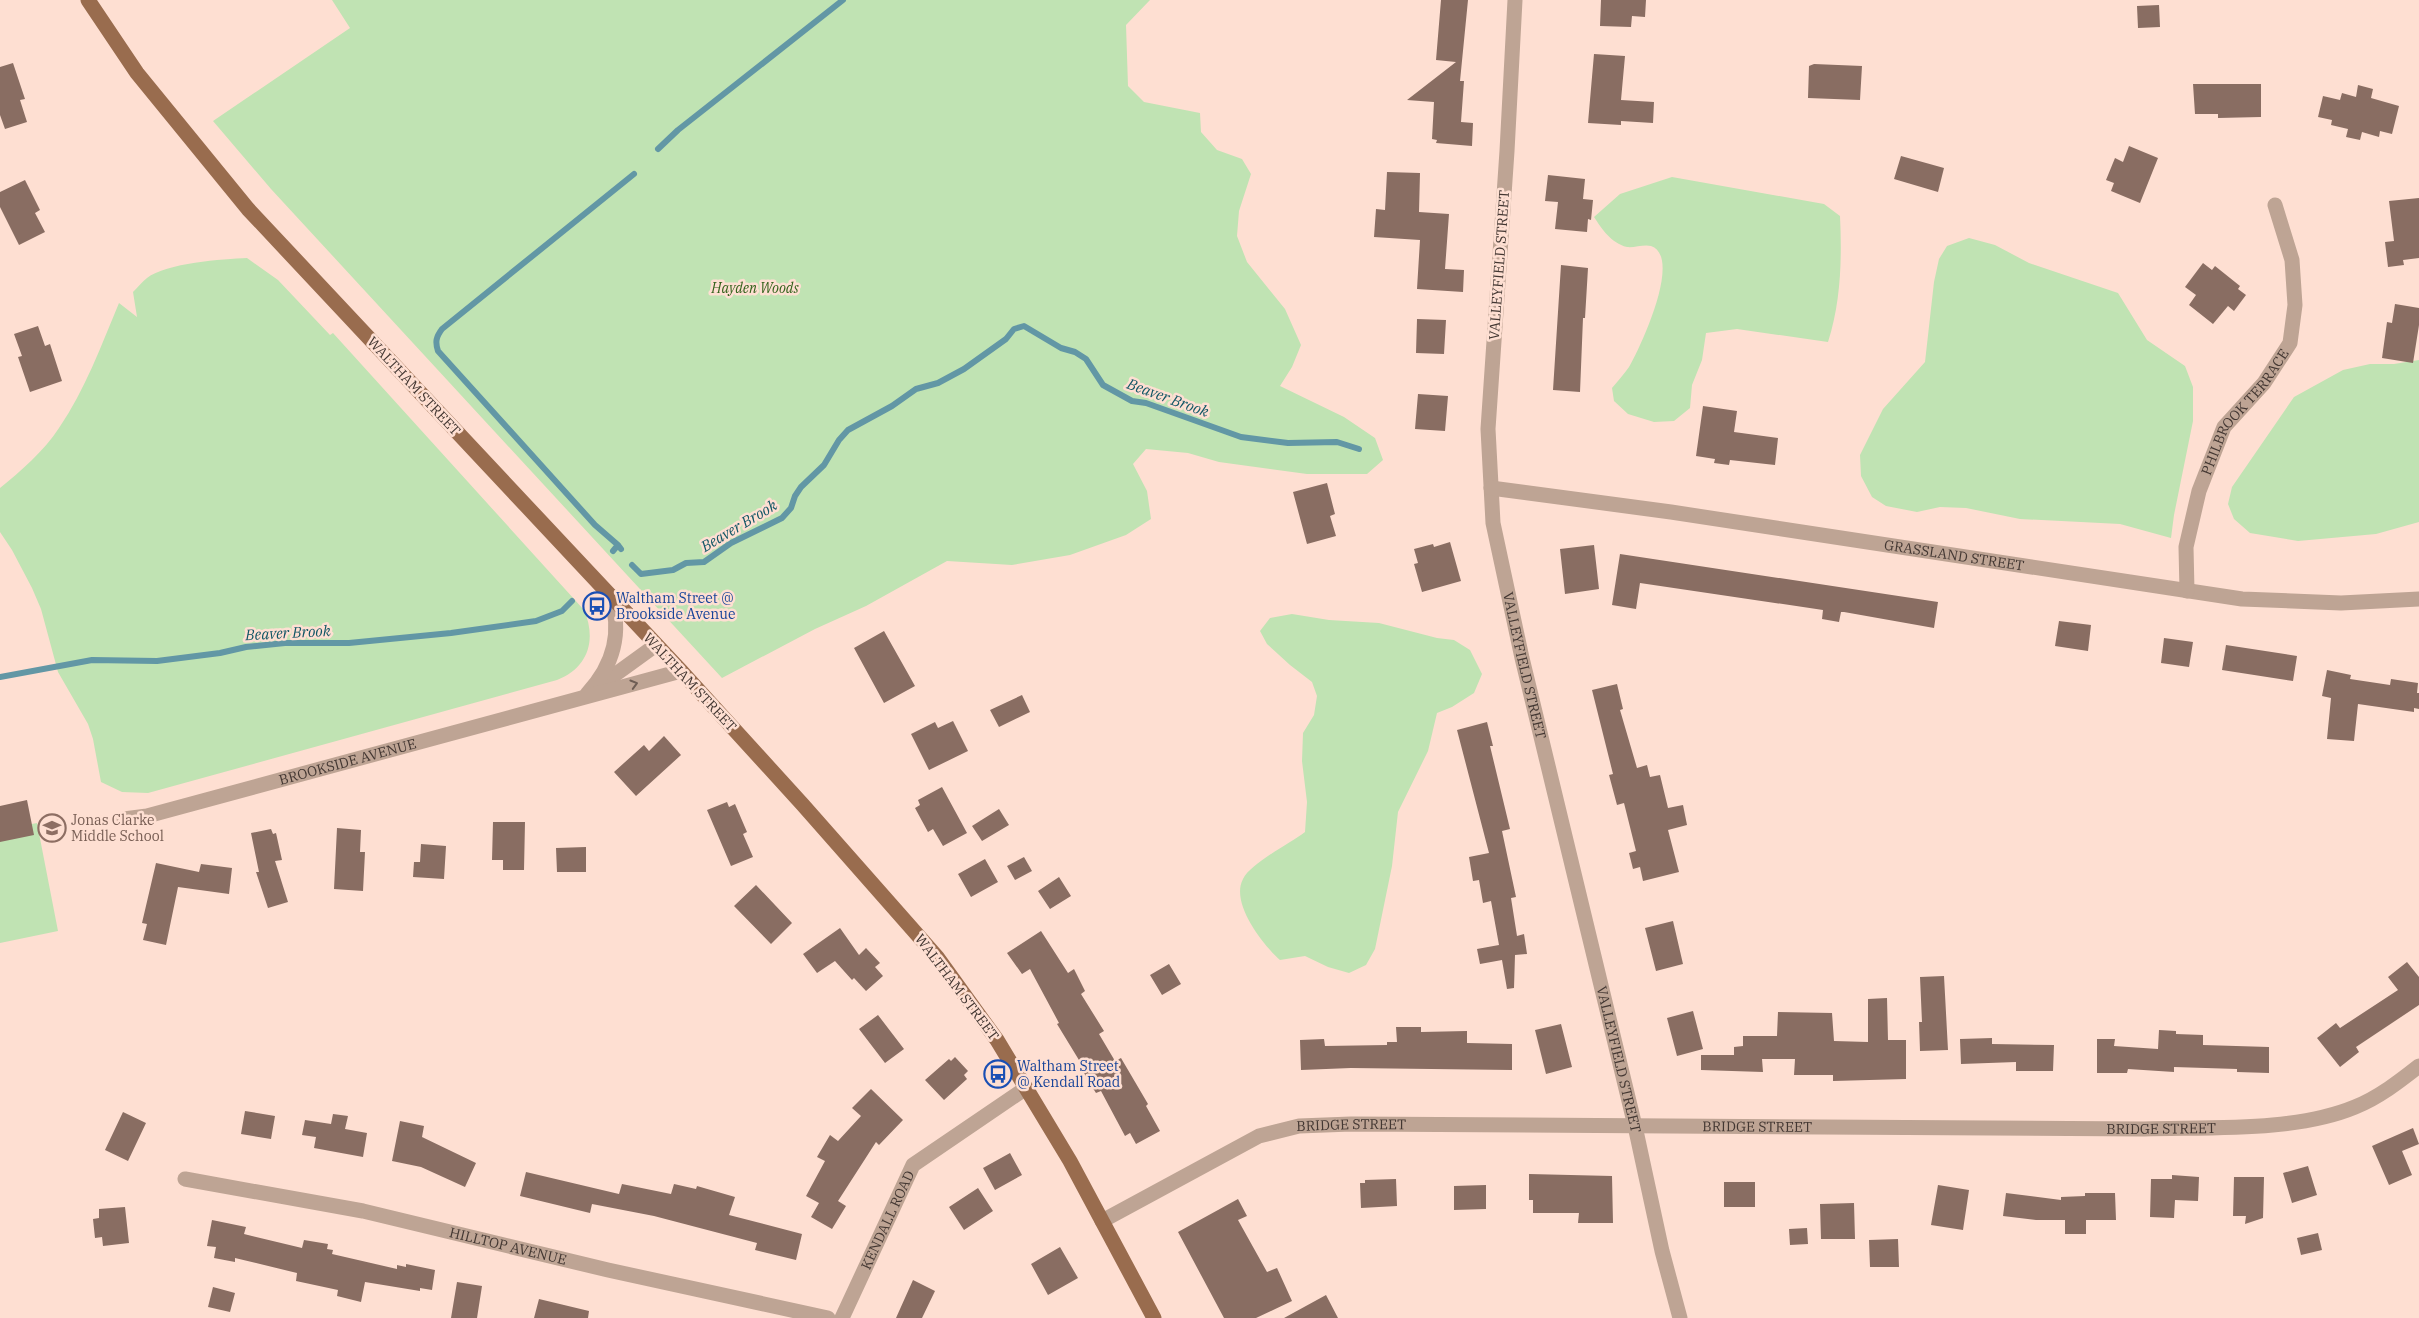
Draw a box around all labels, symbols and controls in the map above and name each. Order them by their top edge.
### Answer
street label: VALLEYFIELD STREET [1485,190,1513,340]
park label: Hayden Woods [710,279,799,297]
street label: WALTHAM STREET [363,333,465,439]
street label: PHILBROOK TERRACE [2197,345,2293,478]
water label: Beaver Brook [1124,374,1212,421]
water label: Beaver Brook [696,495,780,556]
street label: GRASSLAND STREET [1883,536,2025,575]
place label: Waltham Street @ Brookside Avenue [616,589,735,623]
street label: VALLEYFIELD STREET [1499,590,1550,741]
bus stop icon: Waltham Street @ Brookside Avenue [582,591,612,621]
water label: Beaver Brook [244,621,331,644]
street label: WALTHAM STREET [639,629,741,735]
one-way arrow [629,679,638,690]
street label: BROOKSIDE AVENUE [277,734,418,789]
place label: Jonas Clarke Middle School [71,811,164,845]
school or university icon: Jonas Clarke Middle School [37,813,67,843]
street label: WALTHAM STREET [911,930,1003,1044]
street label: VALLEYFIELD STREET [1593,984,1645,1134]
place label: Waltham Street @ Kendall Road [1017,1057,1121,1091]
bus stop icon: Waltham Street @ Kendall Road [983,1059,1013,1089]
street label: BRIDGE STREET [1296,1115,1406,1135]
street label: BRIDGE STREET [1702,1117,1812,1136]
street label: BRIDGE STREET [2106,1119,2216,1138]
street label: KENDALL ROAD [857,1167,918,1273]
street label: HILLTOP AVENUE [448,1223,568,1269]

